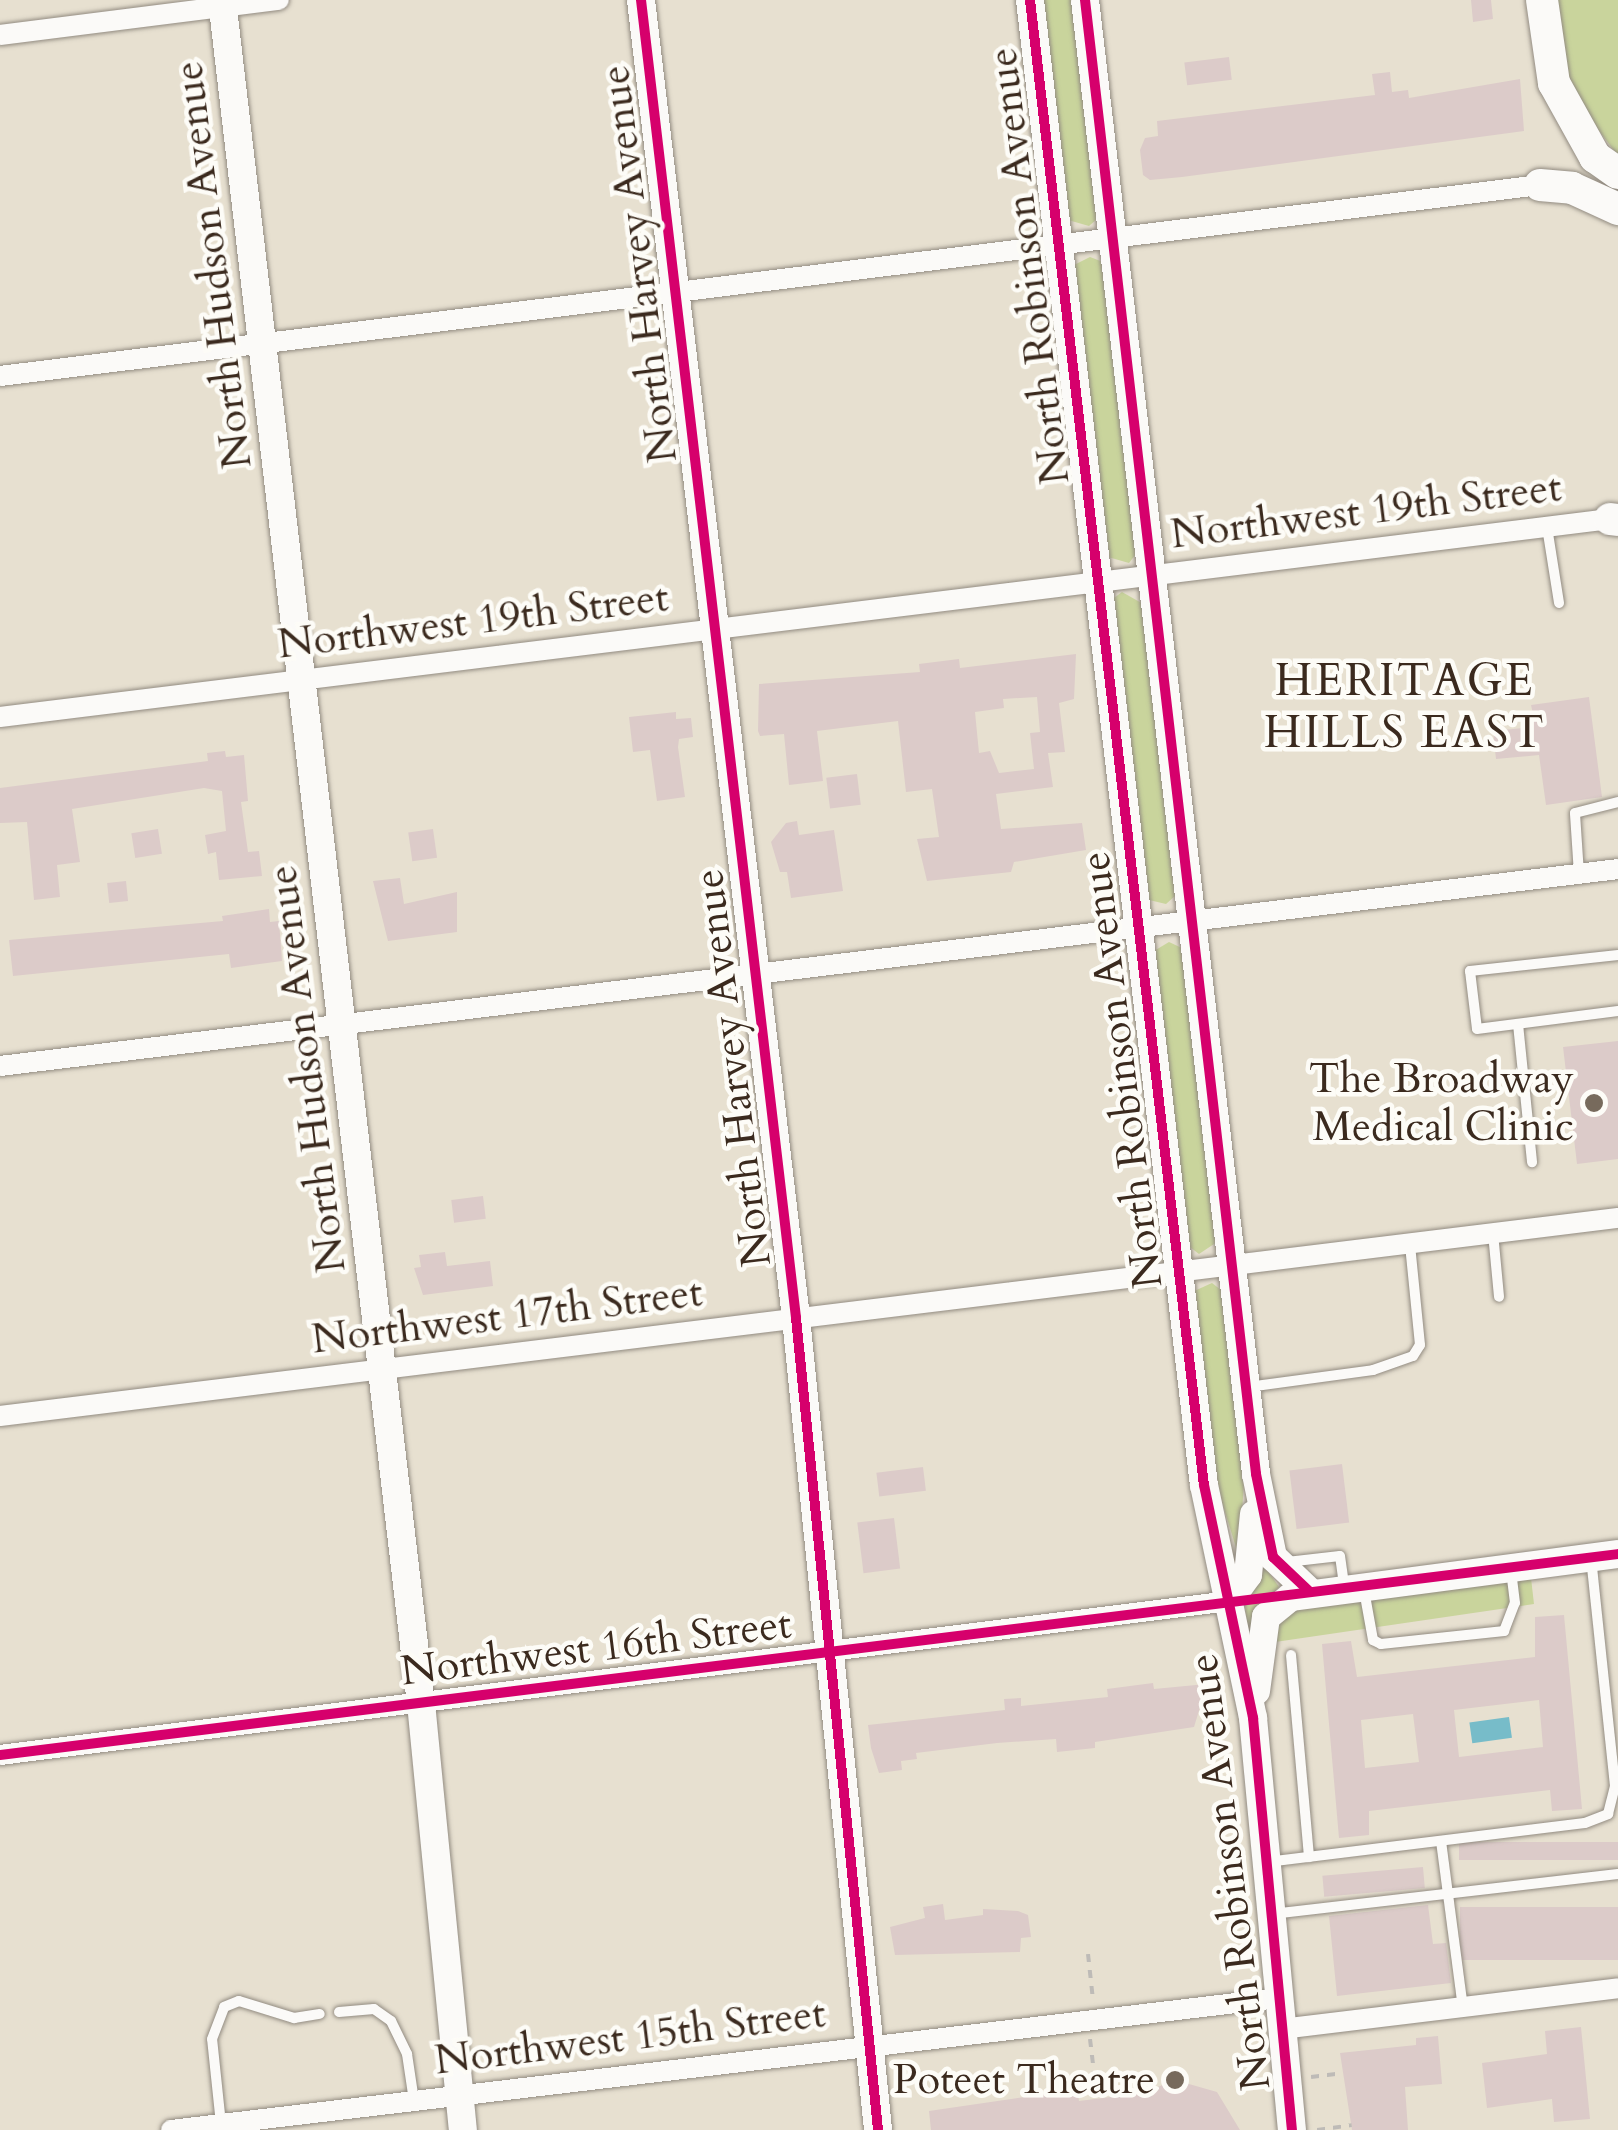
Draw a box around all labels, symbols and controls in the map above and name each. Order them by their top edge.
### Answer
street label: North Robinson Avenue [977,45,1081,487]
street label: North Hudson Avenue [163,58,263,472]
street label: North Harvey Avenue [590,62,688,466]
street label: Northwest 19th Street [1168,462,1564,560]
street label: Northwest 19th Street [275,572,671,670]
district label: HERITAGE HILLS EAST [1264,654,1546,760]
street label: North Robinson Avenue [1070,849,1174,1291]
street label: North Hudson Avenue [257,862,357,1276]
street label: North Harvey Avenue [684,866,782,1270]
place label: The Broadway Medical Clinic [1309,1054,1574,1152]
marker: The Broadway Medical Clinic [1583,1092,1605,1114]
street label: Northwest 17th Street [309,1267,705,1365]
street label: Northwest 16th Street [398,1599,794,1697]
street label: North Robinson Avenue [1178,1651,1282,2093]
street label: Northwest 15th Street [432,1988,828,2086]
place label: Poteet Theatre [893,2055,1155,2105]
marker: Poteet Theatre [1164,2069,1186,2091]

